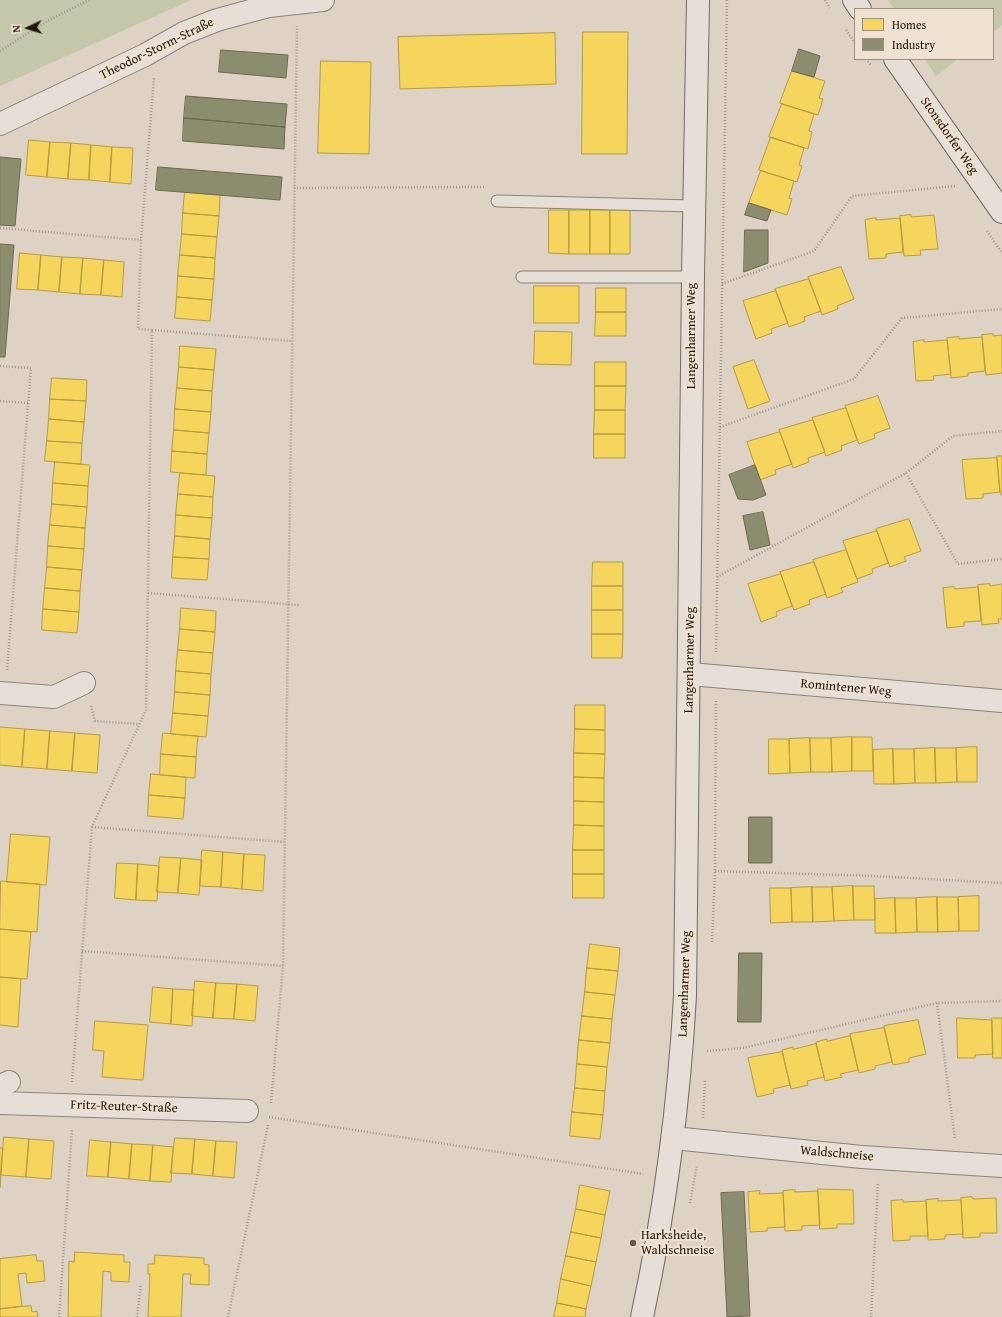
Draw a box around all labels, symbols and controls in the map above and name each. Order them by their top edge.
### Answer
north arrow [8,8,48,48]
legend [854,8,994,60]
street label: Theodor-Storm-Straße [98,15,216,83]
text: Homes [892,16,926,33]
text: N [8,25,24,33]
text: Industry [892,36,935,53]
street label: Stonsdorfer Weg [917,94,981,178]
street label: Langenharmer Weg [684,283,700,389]
street label: Langenharmer Weg [681,607,699,713]
street label: Romintener Weg [800,676,892,700]
street label: Langenharmer Weg [675,931,695,1037]
street label: Fritz-Reuter-Straße [70,1097,178,1117]
street label: Waldschneise [800,1143,874,1165]
place label: Harksheide, Waldschneise [641,1228,715,1259]
marker: Harksheide, Waldschneise [628,1238,638,1248]

